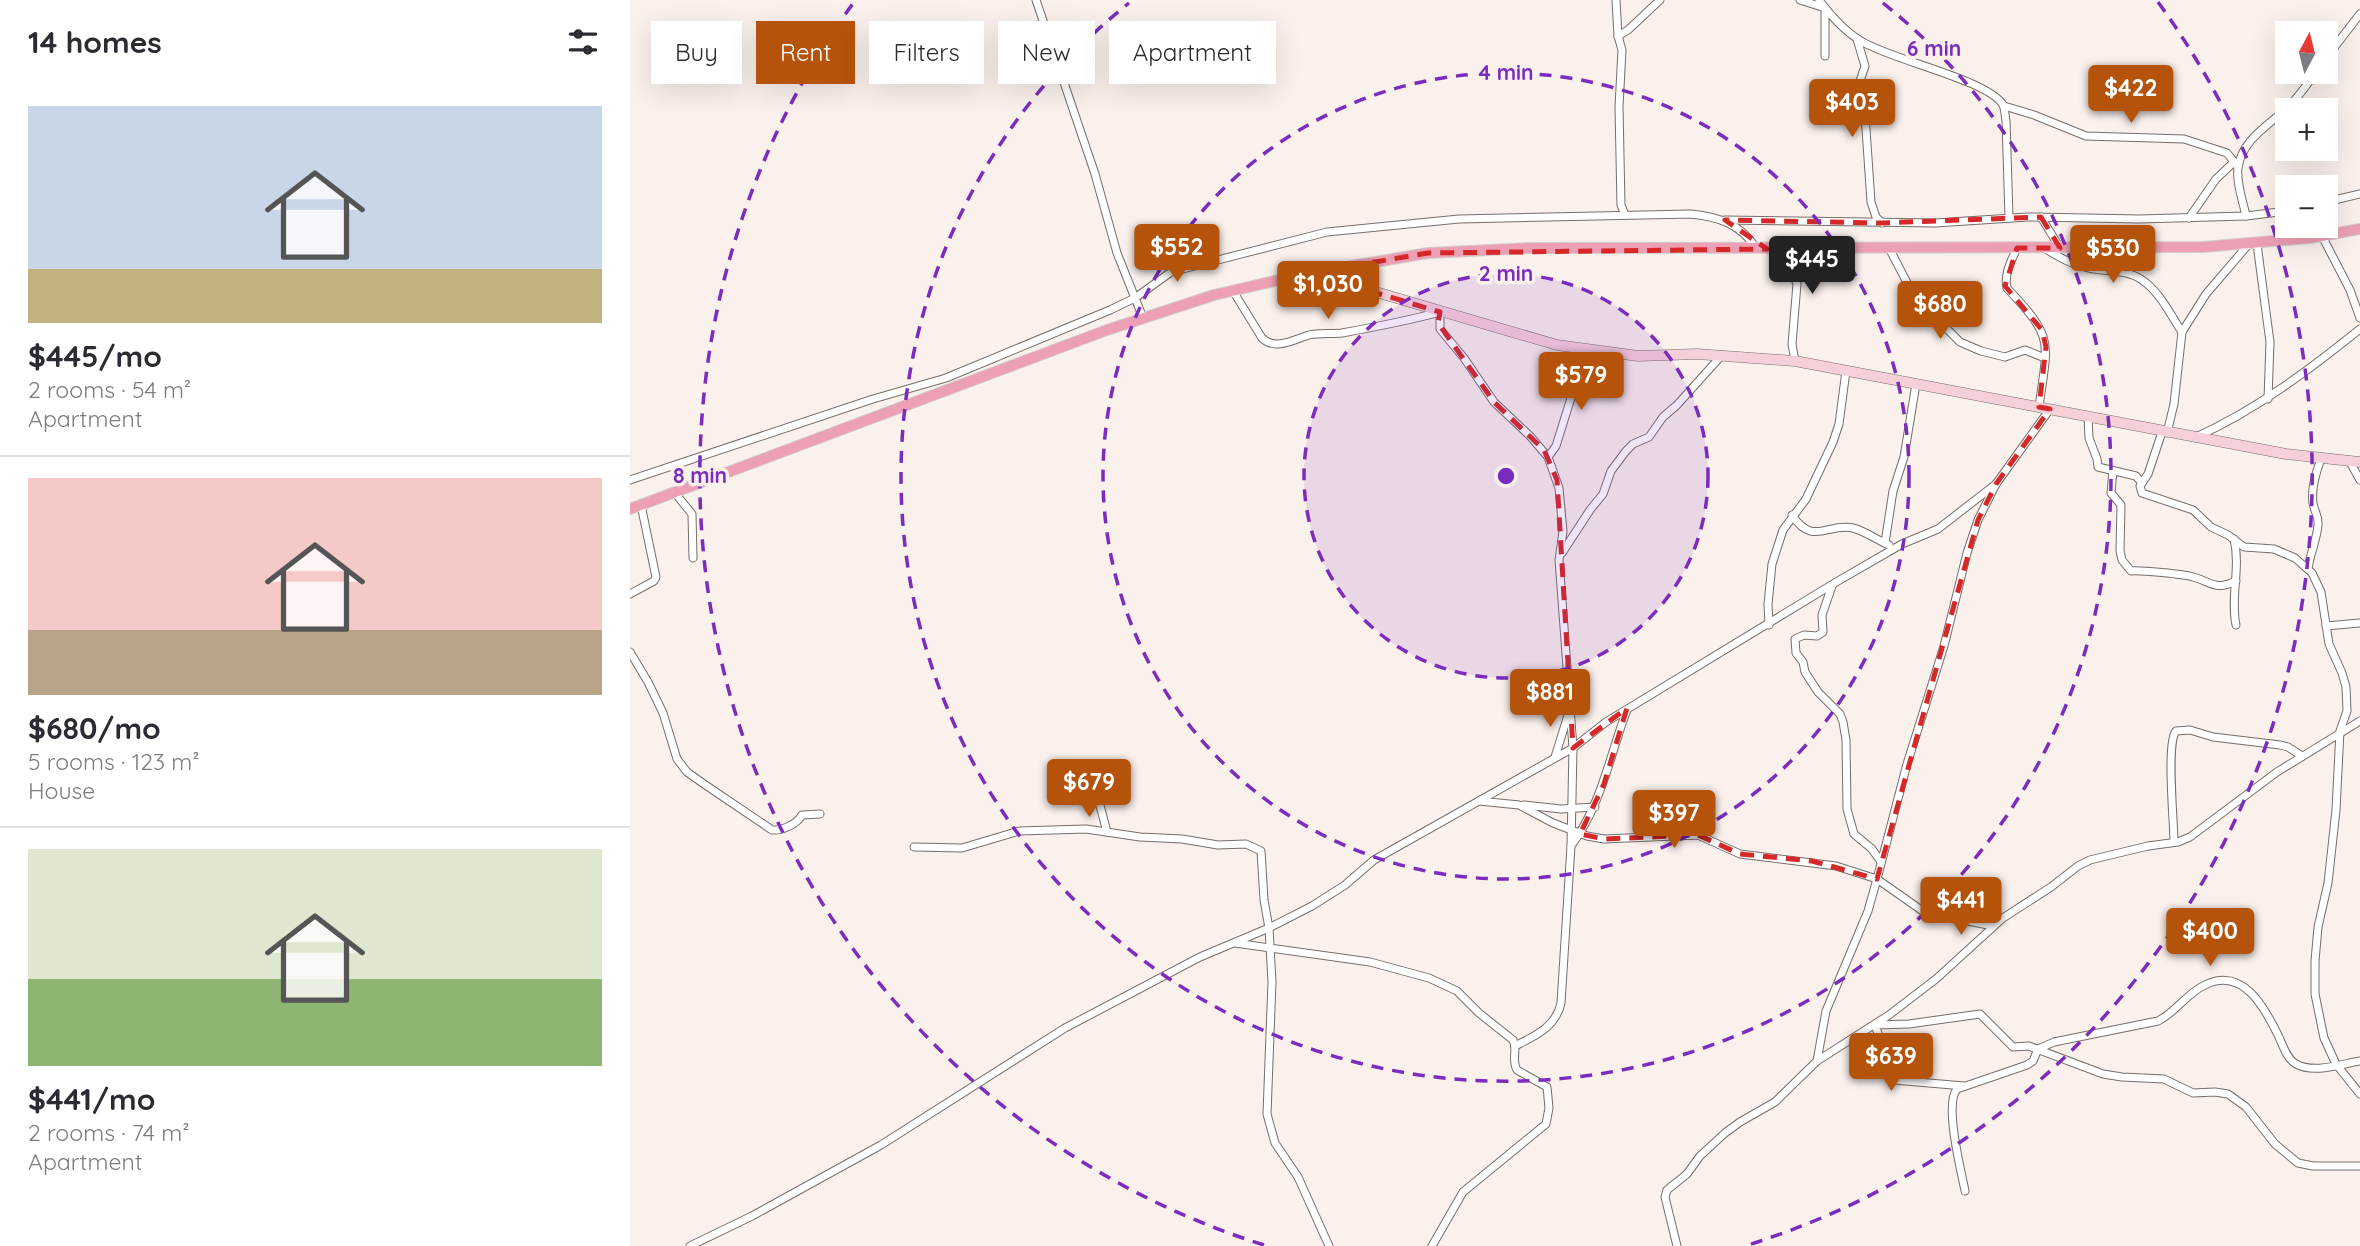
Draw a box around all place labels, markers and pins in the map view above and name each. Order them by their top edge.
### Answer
pin: $422 [2090,66,2172,125]
pin: $403 [1811,80,1893,139]
pin: $552 [1136,224,1218,284]
pin: $530 [2072,226,2154,285]
pin: $445 [1771,236,1853,296]
pin: $1,030 [1271,262,1385,321]
pin: $680 [1899,282,1981,341]
pin: $579 [1540,352,1622,412]
centre of rings [1494,464,1518,488]
pin: $881 [1509,670,1591,729]
pin: $679 [1048,760,1130,819]
pin: $397 [1633,790,1715,850]
pin: $441 [1920,878,2002,937]
pin: $400 [2169,908,2251,968]
pin: $639 [1850,1034,1932,1093]

